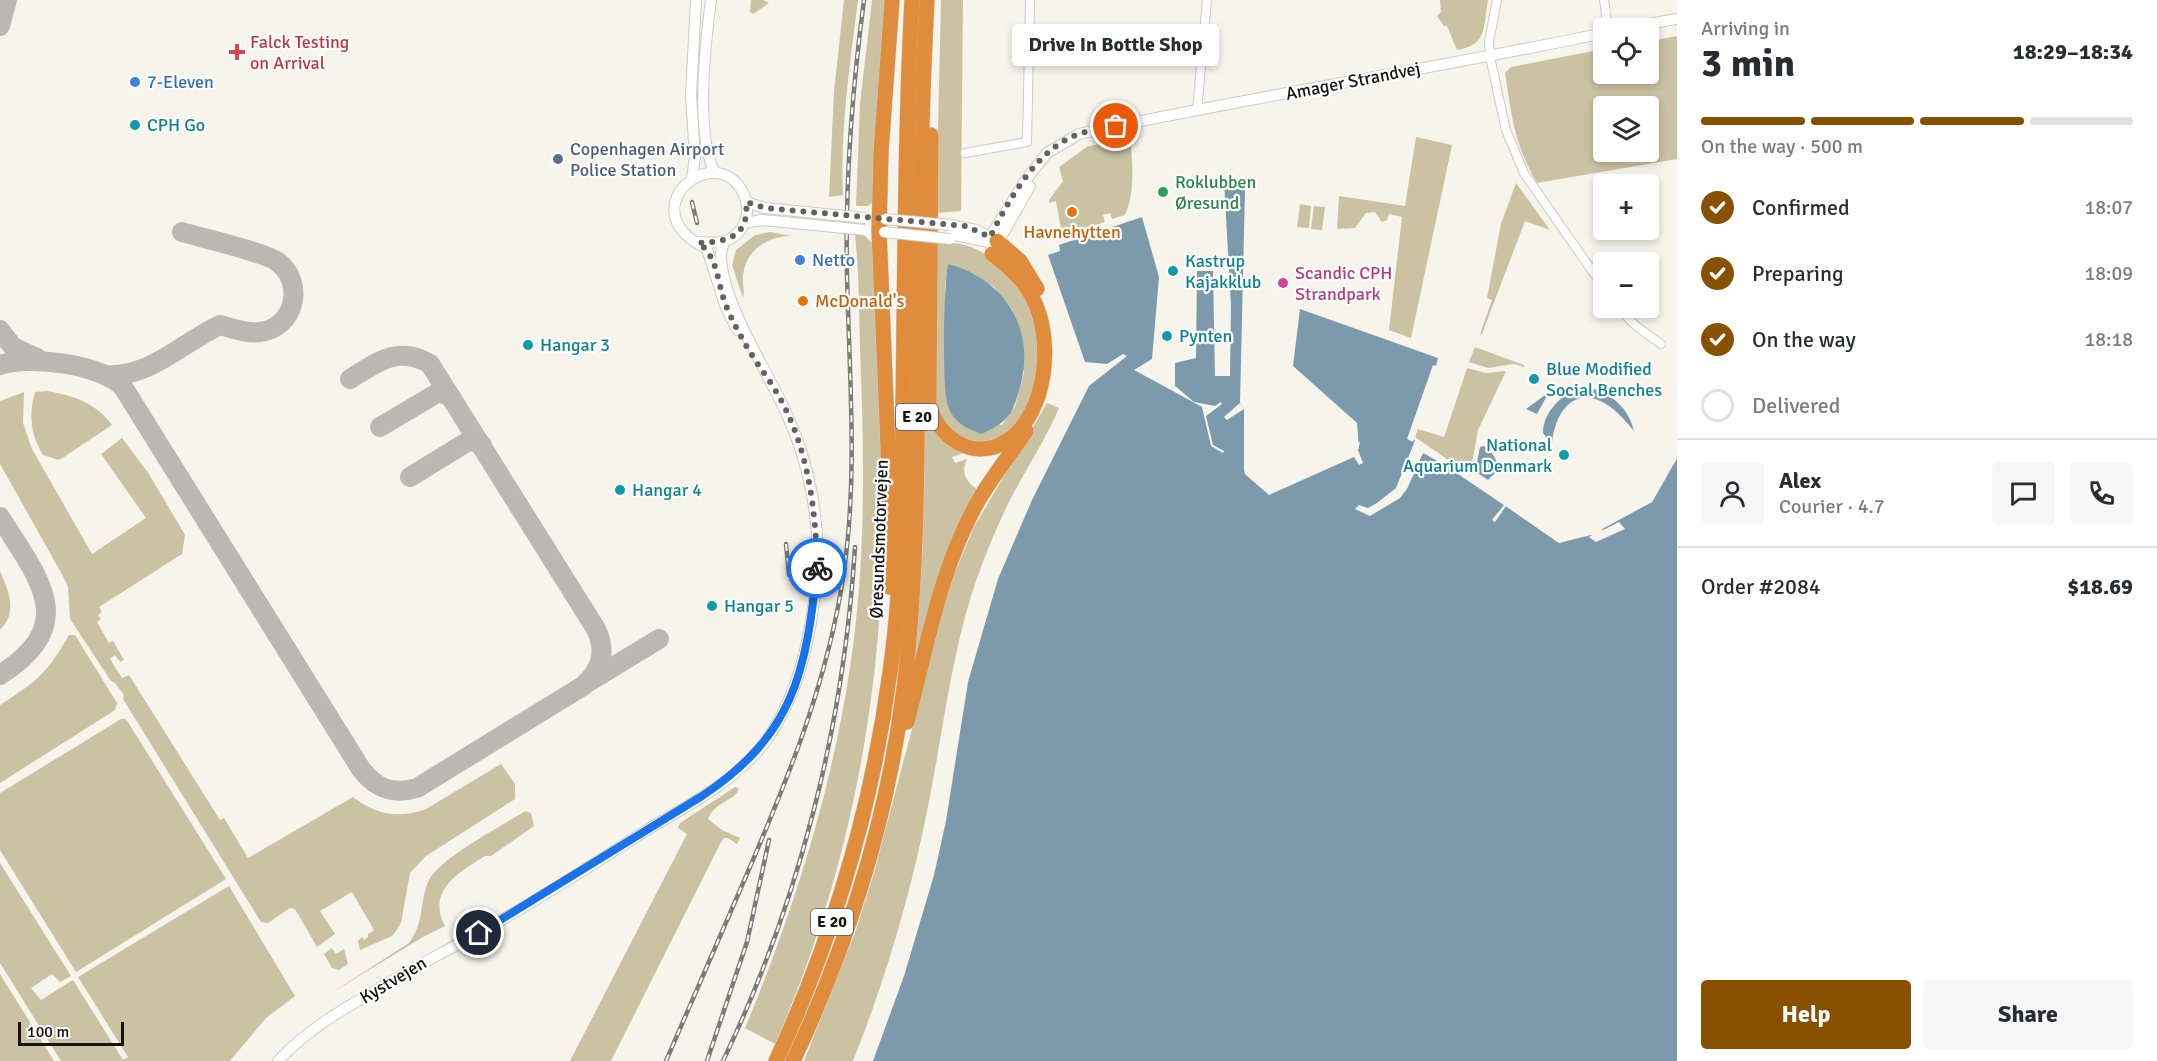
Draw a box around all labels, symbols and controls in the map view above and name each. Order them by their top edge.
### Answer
text: Arriving in [1701,16,1790,41]
map controls [1593,18,1659,318]
button: locate [1593,18,1659,84]
callout: Drive In Bottle Shop [1012,24,1220,66]
place label: Falck Testing on Arrival [250,31,349,74]
text: Drive In Bottle Shop [1028,32,1203,57]
text: 18:29–18:34 [2013,38,2133,65]
text: 3 min [1701,39,1795,87]
marker: Falck Testing on Arrival [228,43,246,61]
street label: Amager Strandvej [1284,57,1422,105]
place label: 7-Eleven [147,71,214,93]
marker: 7-Eleven [128,75,142,89]
button: layers [1593,96,1659,162]
pin [1090,100,1141,151]
icon: bag [1099,109,1132,142]
place label: CPH Go [147,114,205,136]
marker: CPH Go [128,118,142,132]
text: On the way · 500 m [1701,134,1863,159]
place label: Copenhagen Airport Police Station [570,138,724,181]
marker: Copenhagen Airport Police Station [551,152,565,166]
place label: Roklubben Øresund [1175,171,1256,214]
button: + [1593,174,1659,240]
marker: Roklubben Øresund [1156,185,1170,199]
icon: check [1701,191,1734,224]
text: Confirmed [1752,194,1850,221]
text: 18:07 [2084,195,2133,220]
marker: Havnehytten [1065,205,1079,219]
place label: Havnehytten [1023,221,1121,243]
place label: Netto [812,249,855,271]
place label: Kastrup Kajakklub [1185,250,1261,293]
button: − [1593,252,1659,318]
marker: Netto [793,253,807,267]
icon: check [1701,257,1734,290]
text: Preparing [1752,260,1844,287]
text: 18:09 [2084,261,2133,286]
place label: Scandic CPH Strandpark [1295,262,1392,305]
marker: Kastrup Kajakklub [1166,264,1180,278]
marker: Scandic CPH Strandpark [1276,276,1290,290]
place label: McDonald's [815,290,904,312]
marker: McDonald's [796,294,810,308]
icon: check [1701,323,1734,356]
place label: Pynten [1179,325,1232,347]
text: On the way [1752,326,1856,353]
text: 18:18 [2084,327,2133,352]
marker: Pynten [1160,329,1174,343]
place label: Hangar 3 [540,334,610,356]
marker: Hangar 3 [521,338,535,352]
place label: Blue Modified Social Benches [1546,358,1662,401]
marker: Blue Modified Social Benches [1527,372,1541,386]
text: Delivered [1752,392,1840,419]
road number: E 20 [896,404,938,430]
place label: National Aquarium Denmark [1403,434,1552,477]
marker: National Aquarium Denmark [1557,448,1571,462]
street label: Øresundsmotorvejen [865,459,893,619]
button: person [1701,462,1764,525]
button: chat [1992,462,2055,525]
button: phone [2070,462,2133,525]
text: Alex [1779,467,1821,494]
place label: Hangar 4 [632,479,702,501]
marker: Hangar 4 [613,483,627,497]
text: Courier · 4.7 [1779,494,1885,519]
courier [787,538,847,598]
icon: bike [801,552,834,585]
text: Order #2084 [1701,573,1821,600]
text: $18.69 [2067,573,2133,600]
place label: Hangar 5 [724,595,794,617]
marker: Hangar 5 [705,599,719,613]
pin [453,907,504,958]
road number: E 20 [811,909,853,935]
icon: home [462,916,495,949]
street label: Kystvejen [356,952,430,1008]
button: Help [1701,980,1911,1049]
button: Share [1923,980,2133,1049]
scale bar [18,1019,124,1046]
text: 100 m [27,1022,69,1042]

